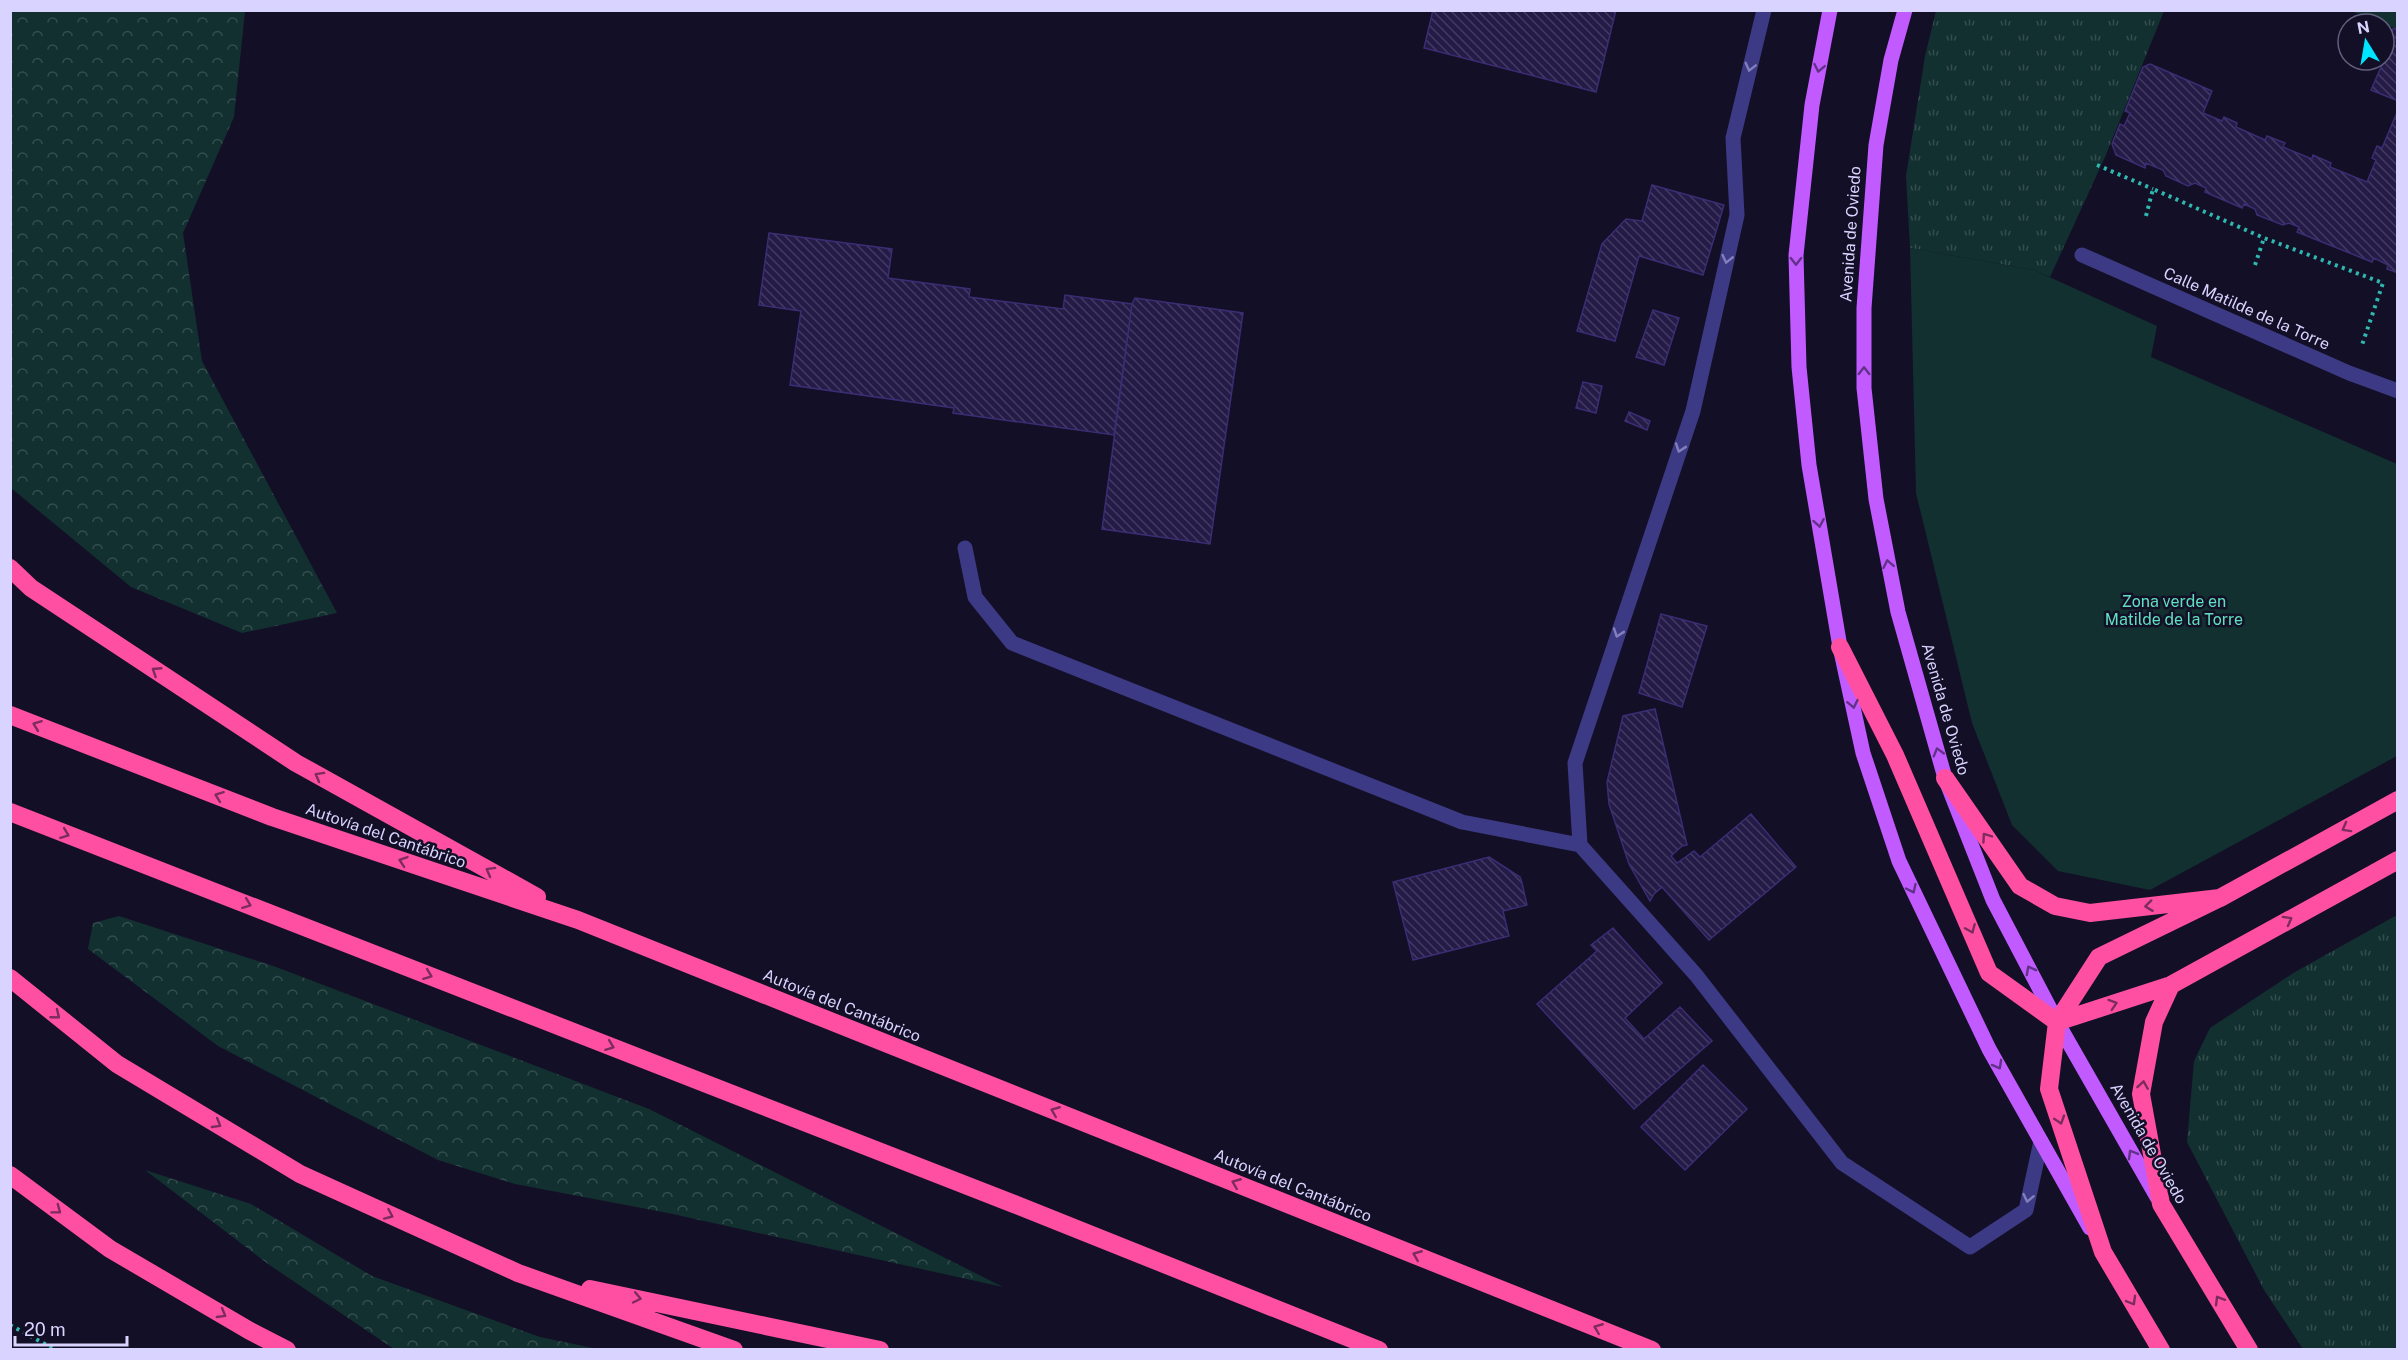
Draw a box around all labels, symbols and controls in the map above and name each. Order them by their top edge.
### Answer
north arrow [2336,12,2396,72]
text: N [2355,17,2371,38]
one-way arrow [1745,62,1758,72]
one-way arrow [1813,63,1826,73]
street label: Avenida de Oviedo [1836,165,1865,303]
one-way arrow [1722,254,1735,264]
one-way arrow [1790,257,1802,266]
street label: Calle Matilde de la Torre [2161,263,2333,354]
one-way arrow [1858,366,1870,375]
one-way arrow [1675,442,1688,453]
one-way arrow [1812,518,1825,528]
one-way arrow [1882,559,1895,569]
park label: Zona verde en Matilde de la Torre [2105,592,2243,629]
one-way arrow [1613,627,1626,638]
street label: Avenida de Oviedo [1918,641,1973,777]
one-way arrow [151,667,162,678]
one-way arrow [1845,699,1858,709]
one-way arrow [32,720,43,733]
one-way arrow [1933,748,1945,758]
one-way arrow [315,772,326,784]
one-way arrow [214,791,225,804]
street label: Autovía del Cantábrico [303,799,469,872]
one-way arrow [2342,821,2352,832]
one-way arrow [59,826,70,839]
one-way arrow [1982,833,1993,844]
one-way arrow [398,856,409,869]
one-way arrow [486,867,496,878]
one-way arrow [1905,883,1917,894]
one-way arrow [241,897,252,909]
one-way arrow [2144,900,2153,912]
one-way arrow [2282,916,2292,927]
one-way arrow [1963,922,1975,933]
street label: Autovía del Cantábrico [760,965,923,1046]
one-way arrow [2026,966,2037,977]
one-way arrow [422,968,433,980]
one-way arrow [2107,999,2118,1011]
one-way arrow [49,1007,60,1018]
one-way arrow [604,1039,615,1051]
one-way arrow [1991,1058,2002,1069]
street label: Avenida de Oviedo [2106,1079,2191,1207]
one-way arrow [2136,1080,2149,1090]
one-way arrow [1050,1106,1061,1118]
one-way arrow [2052,1114,2065,1125]
one-way arrow [211,1117,221,1129]
street label: Autovía del Cantábrico [1211,1145,1374,1226]
one-way arrow [2128,1149,2139,1160]
one-way arrow [1231,1178,1242,1190]
one-way arrow [2023,1193,2036,1203]
one-way arrow [51,1203,62,1214]
one-way arrow [383,1208,394,1220]
one-way arrow [1412,1250,1423,1263]
one-way arrow [632,1291,642,1304]
one-way arrow [2125,1295,2136,1305]
one-way arrow [2215,1295,2226,1306]
one-way arrow [216,1307,226,1319]
scale bar [15,1309,128,1347]
text: 20 m [24,1319,66,1340]
one-way arrow [1593,1323,1604,1335]

